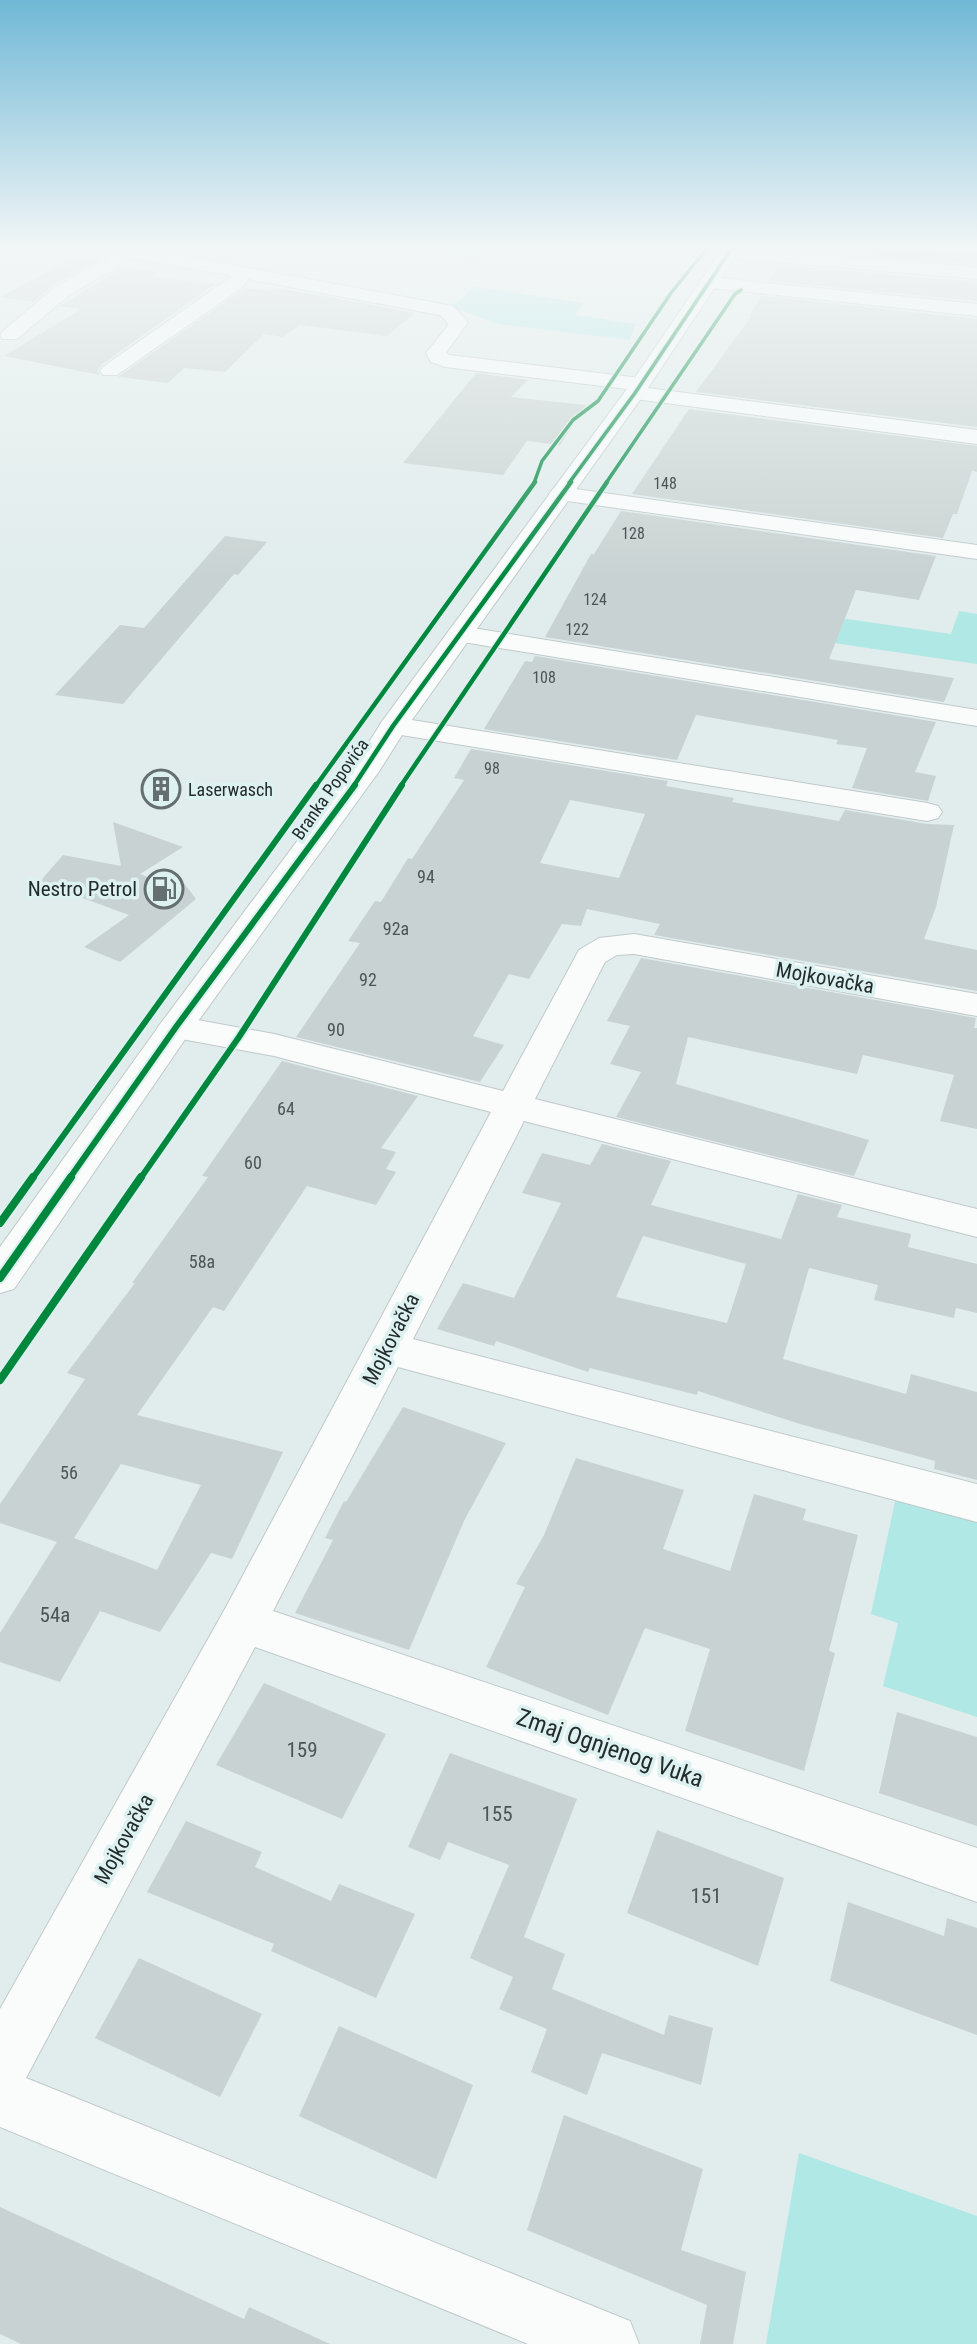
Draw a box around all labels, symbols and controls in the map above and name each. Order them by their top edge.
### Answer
house number: 148 [653,474,677,493]
house number: 128 [621,524,645,543]
house number: 124 [583,590,607,609]
house number: 122 [565,620,589,639]
house number: 108 [532,668,556,687]
street label: Branka Popovića [287,734,373,844]
house number: 98 [484,759,500,778]
building icon: Laserwasch [140,768,182,810]
place label: Laserwasch [188,779,273,800]
house number: 94 [417,866,435,887]
fuel station icon: Nestro Petrol [143,868,185,910]
place label: Nestro Petrol [28,877,137,901]
house number: 92a [383,918,409,939]
street label: Mojkovačka [774,958,876,998]
house number: 92 [359,969,377,990]
house number: 90 [327,1019,345,1040]
house number: 64 [277,1098,295,1119]
house number: 60 [244,1152,262,1173]
house number: 58a [189,1251,215,1272]
street label: Mojkovačka [358,1289,424,1389]
house number: 56 [60,1462,78,1483]
house number: 54a [40,1603,70,1627]
street label: Zmaj Ognjenog Vuka [513,1703,707,1793]
house number: 159 [286,1738,318,1762]
street label: Mojkovačka [89,1790,159,1888]
house number: 155 [481,1802,513,1826]
house number: 151 [690,1884,722,1908]

